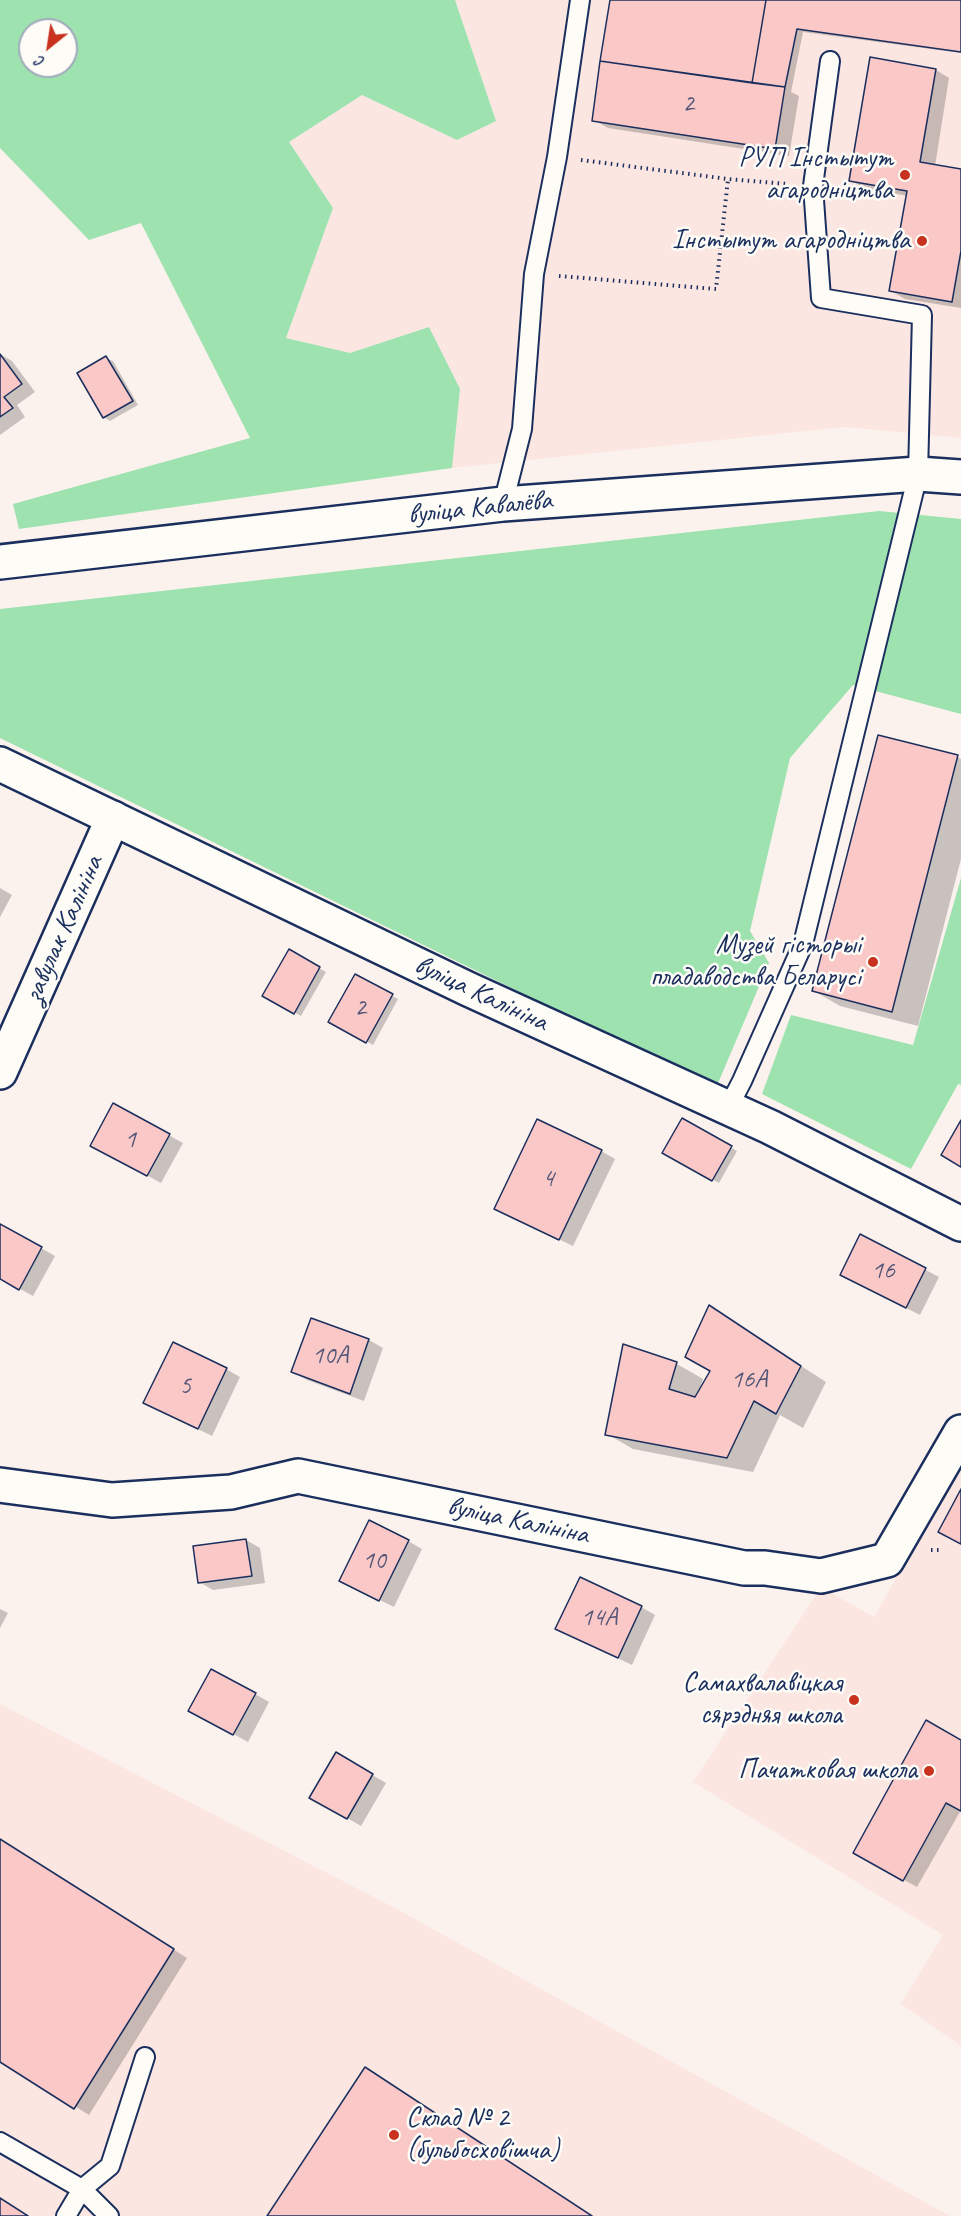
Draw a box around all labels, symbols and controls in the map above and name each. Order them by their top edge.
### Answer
north arrow [18,18,78,78]
text: С [32,51,48,72]
house number: 2 [682,88,694,120]
place label: РУП Інстытут агародніцтва [738,142,893,208]
marker: РУП Інстытут агародніцтва [898,168,912,182]
place label: Інстытут агародніцтва [672,224,910,258]
marker: Інстытут агародніцтва [915,234,929,248]
street label: вуліца Кавалёва [406,484,554,532]
street label: завулак Калініна [17,851,111,1007]
place label: Музей гісторыі пладаводства Беларусі [650,929,861,995]
street label: вуліца Калініна [409,948,553,1040]
marker: Музей гісторыі пладаводства Беларусі [866,955,880,969]
house number: 2 [354,992,366,1024]
house number: 1 [124,1124,136,1156]
house number: 4 [542,1163,554,1195]
house number: 16 [871,1255,895,1287]
house number: 10А [312,1340,348,1372]
house number: 16А [731,1364,767,1396]
house number: 5 [179,1370,191,1402]
street label: вуліца Калініна [444,1490,592,1552]
house number: 10 [362,1545,386,1577]
house number: 14А [581,1602,617,1634]
place label: Самахвалавіцкая сярэдняя школа [683,1667,842,1733]
marker: Самахвалавіцкая сярэдняя школа [847,1693,861,1707]
place label: Пачатковая школа [738,1754,917,1788]
marker: Пачатковая школа [922,1764,936,1778]
place label: Склад № 2 (бульбосховішча) [406,2102,559,2168]
marker: Склад № 2 (бульбосховішча) [387,2128,401,2142]

